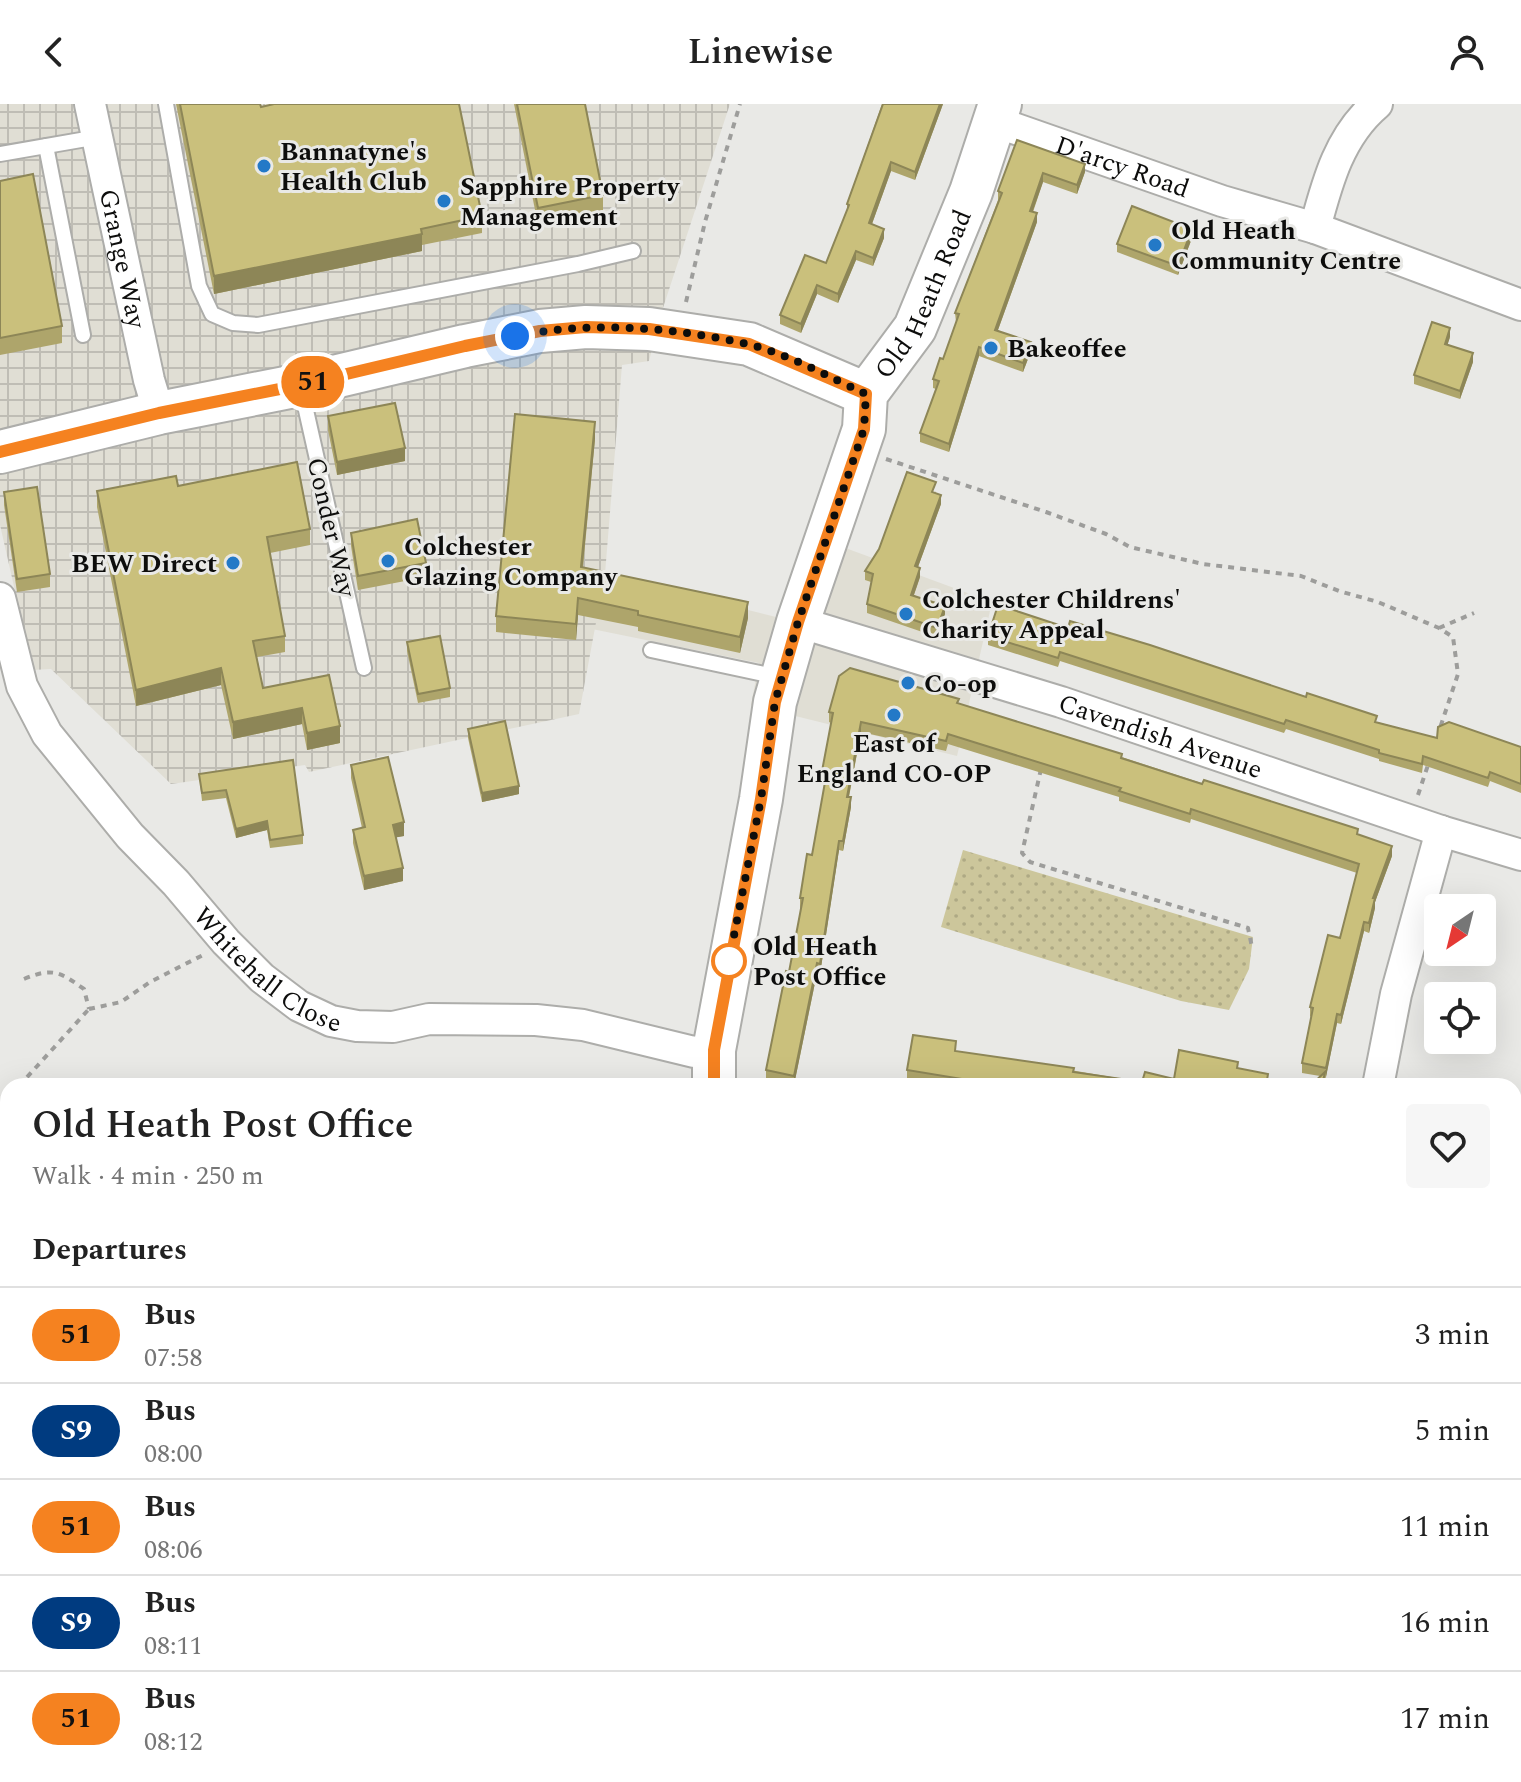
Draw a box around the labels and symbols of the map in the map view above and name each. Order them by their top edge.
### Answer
street label: D'arcy Road [1050,125,1195,209]
place label: Bannatyne's Health Club [280,132,427,202]
marker: Bannatyne's Health Club [255,157,273,175]
place label: Sapphire Property Management [460,167,681,237]
street label: Grange Way [88,185,157,334]
marker: Sapphire Property Management [435,192,453,210]
street label: Old Heath Road [865,203,983,388]
place label: Old Heath Community Centre [1171,211,1401,281]
marker: Old Heath Community Centre [1146,236,1164,254]
your location [495,316,535,356]
place label: Bakeoffee [1007,329,1127,369]
marker: Bakeoffee [982,339,1000,357]
line badge: 51 [277,356,349,408]
street label: Conder Way [296,454,367,602]
place label: Colchester Glazing Company [404,527,619,597]
place label: BEW Direct [71,544,217,584]
marker: Colchester Glazing Company [379,552,397,570]
marker: BEW Direct [224,554,242,572]
place label: Colchester Childrens' Charity Appeal [922,580,1181,650]
marker: Colchester Childrens' Charity Appeal [897,605,915,623]
place label: Co-op [924,664,997,704]
marker: Co-op [899,674,917,692]
street label: Cavendish Avenue [1053,684,1268,790]
marker: East of England CO-OP [885,706,903,724]
place label: East of England CO-OP [797,724,991,794]
north arrow [1424,894,1496,966]
street label: Whitehall Close [183,898,344,1044]
place label: Old Heath Post Office [753,927,886,997]
marker: Old Heath Post Office [712,944,746,978]

